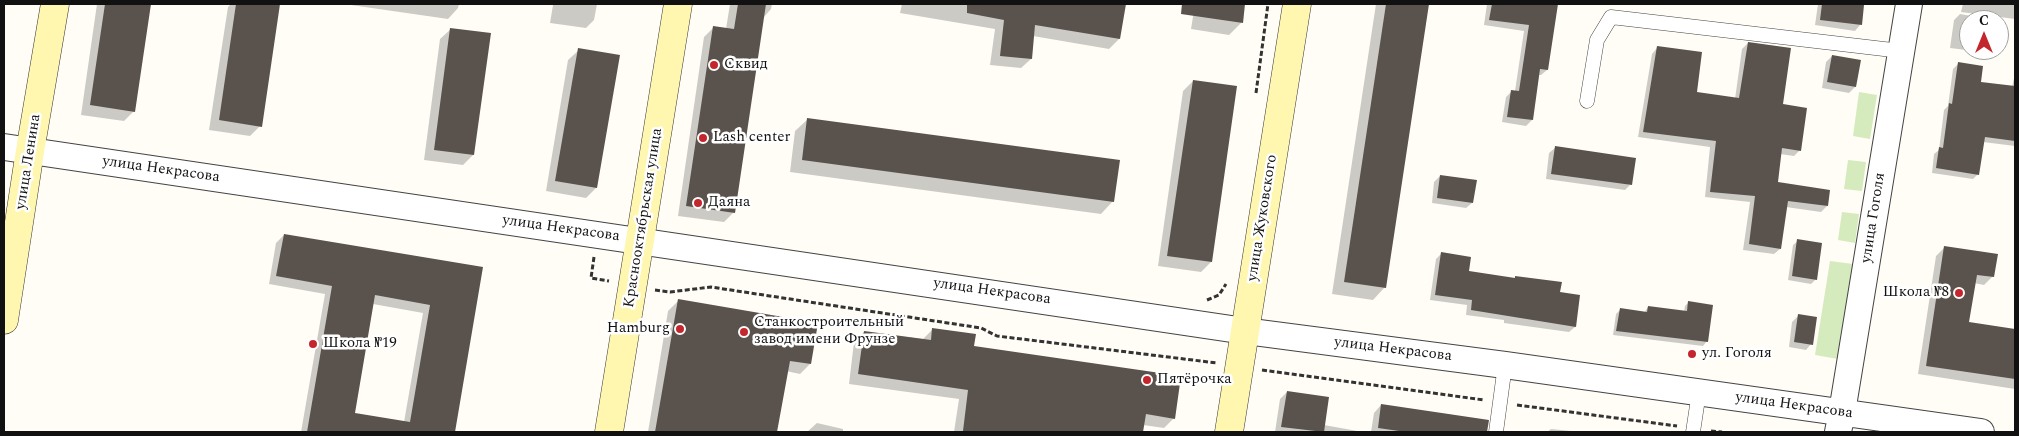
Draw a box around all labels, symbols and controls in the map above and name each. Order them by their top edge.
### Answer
north arrow [1959,10,2009,60]
text: С [1979,10,1989,31]
place label: Сквид [724,56,768,74]
marker: Сквид [708,59,720,71]
street label: улица Ленина [13,113,45,211]
street label: Краснооктябрьская улица [621,127,667,309]
place label: Lash center [713,129,790,147]
marker: Lash center [697,132,709,144]
street label: улица Некрасова [101,153,221,187]
street label: улица Жуковского [1244,153,1282,283]
street label: улица Гоголя [1858,172,1890,264]
place label: Даяна [708,194,750,212]
marker: Даяна [692,197,704,209]
street label: улица Некрасова [501,212,621,246]
street label: улица Некрасова [932,275,1052,309]
place label: Школа №8 [1883,284,1949,302]
marker: Школа №8 [1953,287,1965,299]
place label: Станкостроительный завод имени Фрунзе [754,314,904,349]
place label: Hamburg [607,320,670,338]
marker: Hamburg [674,323,686,335]
marker: Станкостроительный завод имени Фрунзе [738,326,750,338]
street label: улица Некрасова [1333,334,1453,366]
place label: Школа №19 [323,335,397,353]
marker: Школа №19 [307,338,319,350]
place label: ул. Гоголя [1702,345,1772,363]
marker: ул. Гоголя [1686,348,1698,360]
place label: Пятёрочка [1157,371,1232,389]
marker: Пятёрочка [1141,374,1153,386]
street label: улица Некрасова [1734,389,1854,423]

